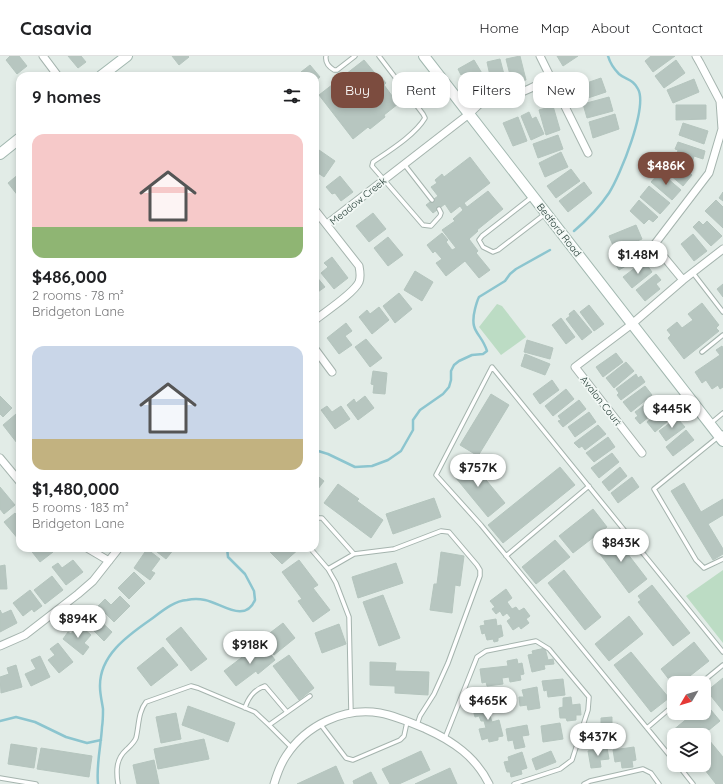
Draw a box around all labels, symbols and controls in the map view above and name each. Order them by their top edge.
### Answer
text: Casavia [20,16,92,40]
text: Home [480,19,519,37]
text: Map [541,19,569,37]
text: About [591,19,630,37]
text: Contact [652,19,703,37]
chip: Buy [331,72,384,108]
chip: Rent [392,72,450,108]
chip: Filters [458,72,525,108]
chip: New [533,72,589,108]
icon: filters [281,85,303,107]
text: 9 homes [32,86,101,107]
pin: $486K [638,152,694,186]
text: $486K [647,157,685,173]
icon: home [132,160,204,232]
street label: Meadow Creek [327,174,389,228]
street label: Bedford Road [534,200,584,260]
pin: $1.48M [605,241,671,275]
text: $1.48M [617,246,659,262]
text: $486,000 [32,266,107,287]
text: 2 rooms · 78 m² [32,287,124,303]
text: Bridgeton Lane [32,303,124,319]
icon: home [132,372,204,444]
street label: Avalon Court [577,373,625,429]
pin: $445K [644,395,700,429]
text: $445K [652,400,692,416]
pin: $757K [450,454,506,488]
text: $757K [459,459,497,475]
text: $1,480,000 [32,478,119,499]
text: 5 rooms · 183 m² [32,499,129,515]
text: Bridgeton Lane [32,515,124,531]
pin: $843K [593,529,649,563]
text: $843K [602,534,640,550]
pin: $894K [50,605,106,639]
text: $894K [59,610,97,626]
pin: $918K [222,631,278,665]
text: $918K [232,636,268,652]
north arrow [667,676,711,720]
map controls [667,676,711,772]
pin: $465K [460,687,516,721]
text: $465K [469,692,507,708]
pin: $437K [570,723,626,757]
text: $437K [579,728,617,744]
button: layers [667,728,711,772]

